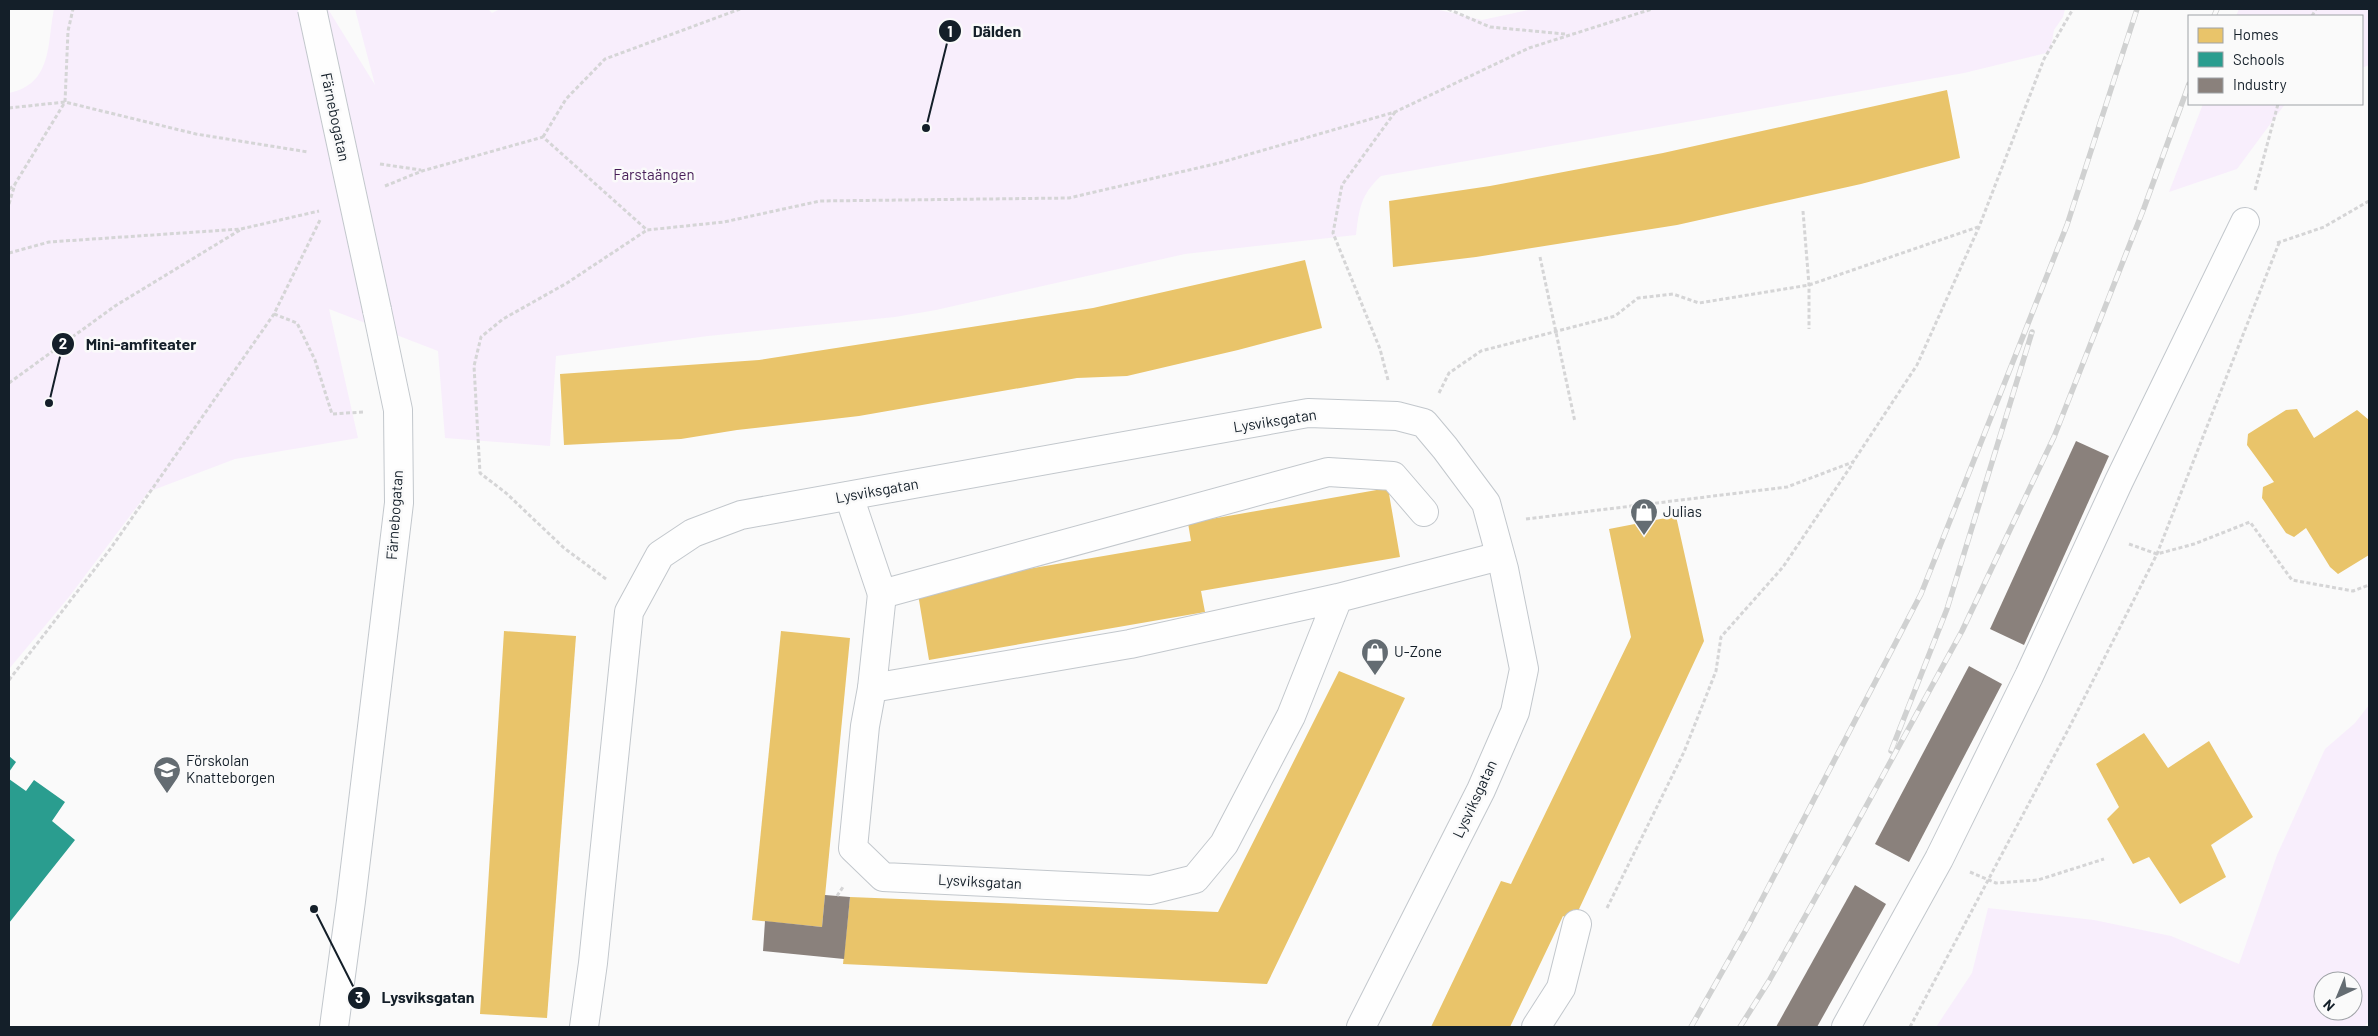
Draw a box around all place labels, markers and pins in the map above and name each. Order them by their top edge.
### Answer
callout: Dälden [938,16,1032,47]
callout: Mini-amfiteater [51,329,207,360]
shop icon: Julias [1629,497,1659,536]
place label: Julias [1663,502,1702,520]
shop icon: U-Zone [1360,637,1390,676]
place label: U-Zone [1394,642,1442,660]
place label: Förskolan Knatteborgen [186,751,275,786]
school or university icon: Förskolan Knatteborgen [152,755,182,794]
callout: Lysviksgatan [346,982,484,1013]

